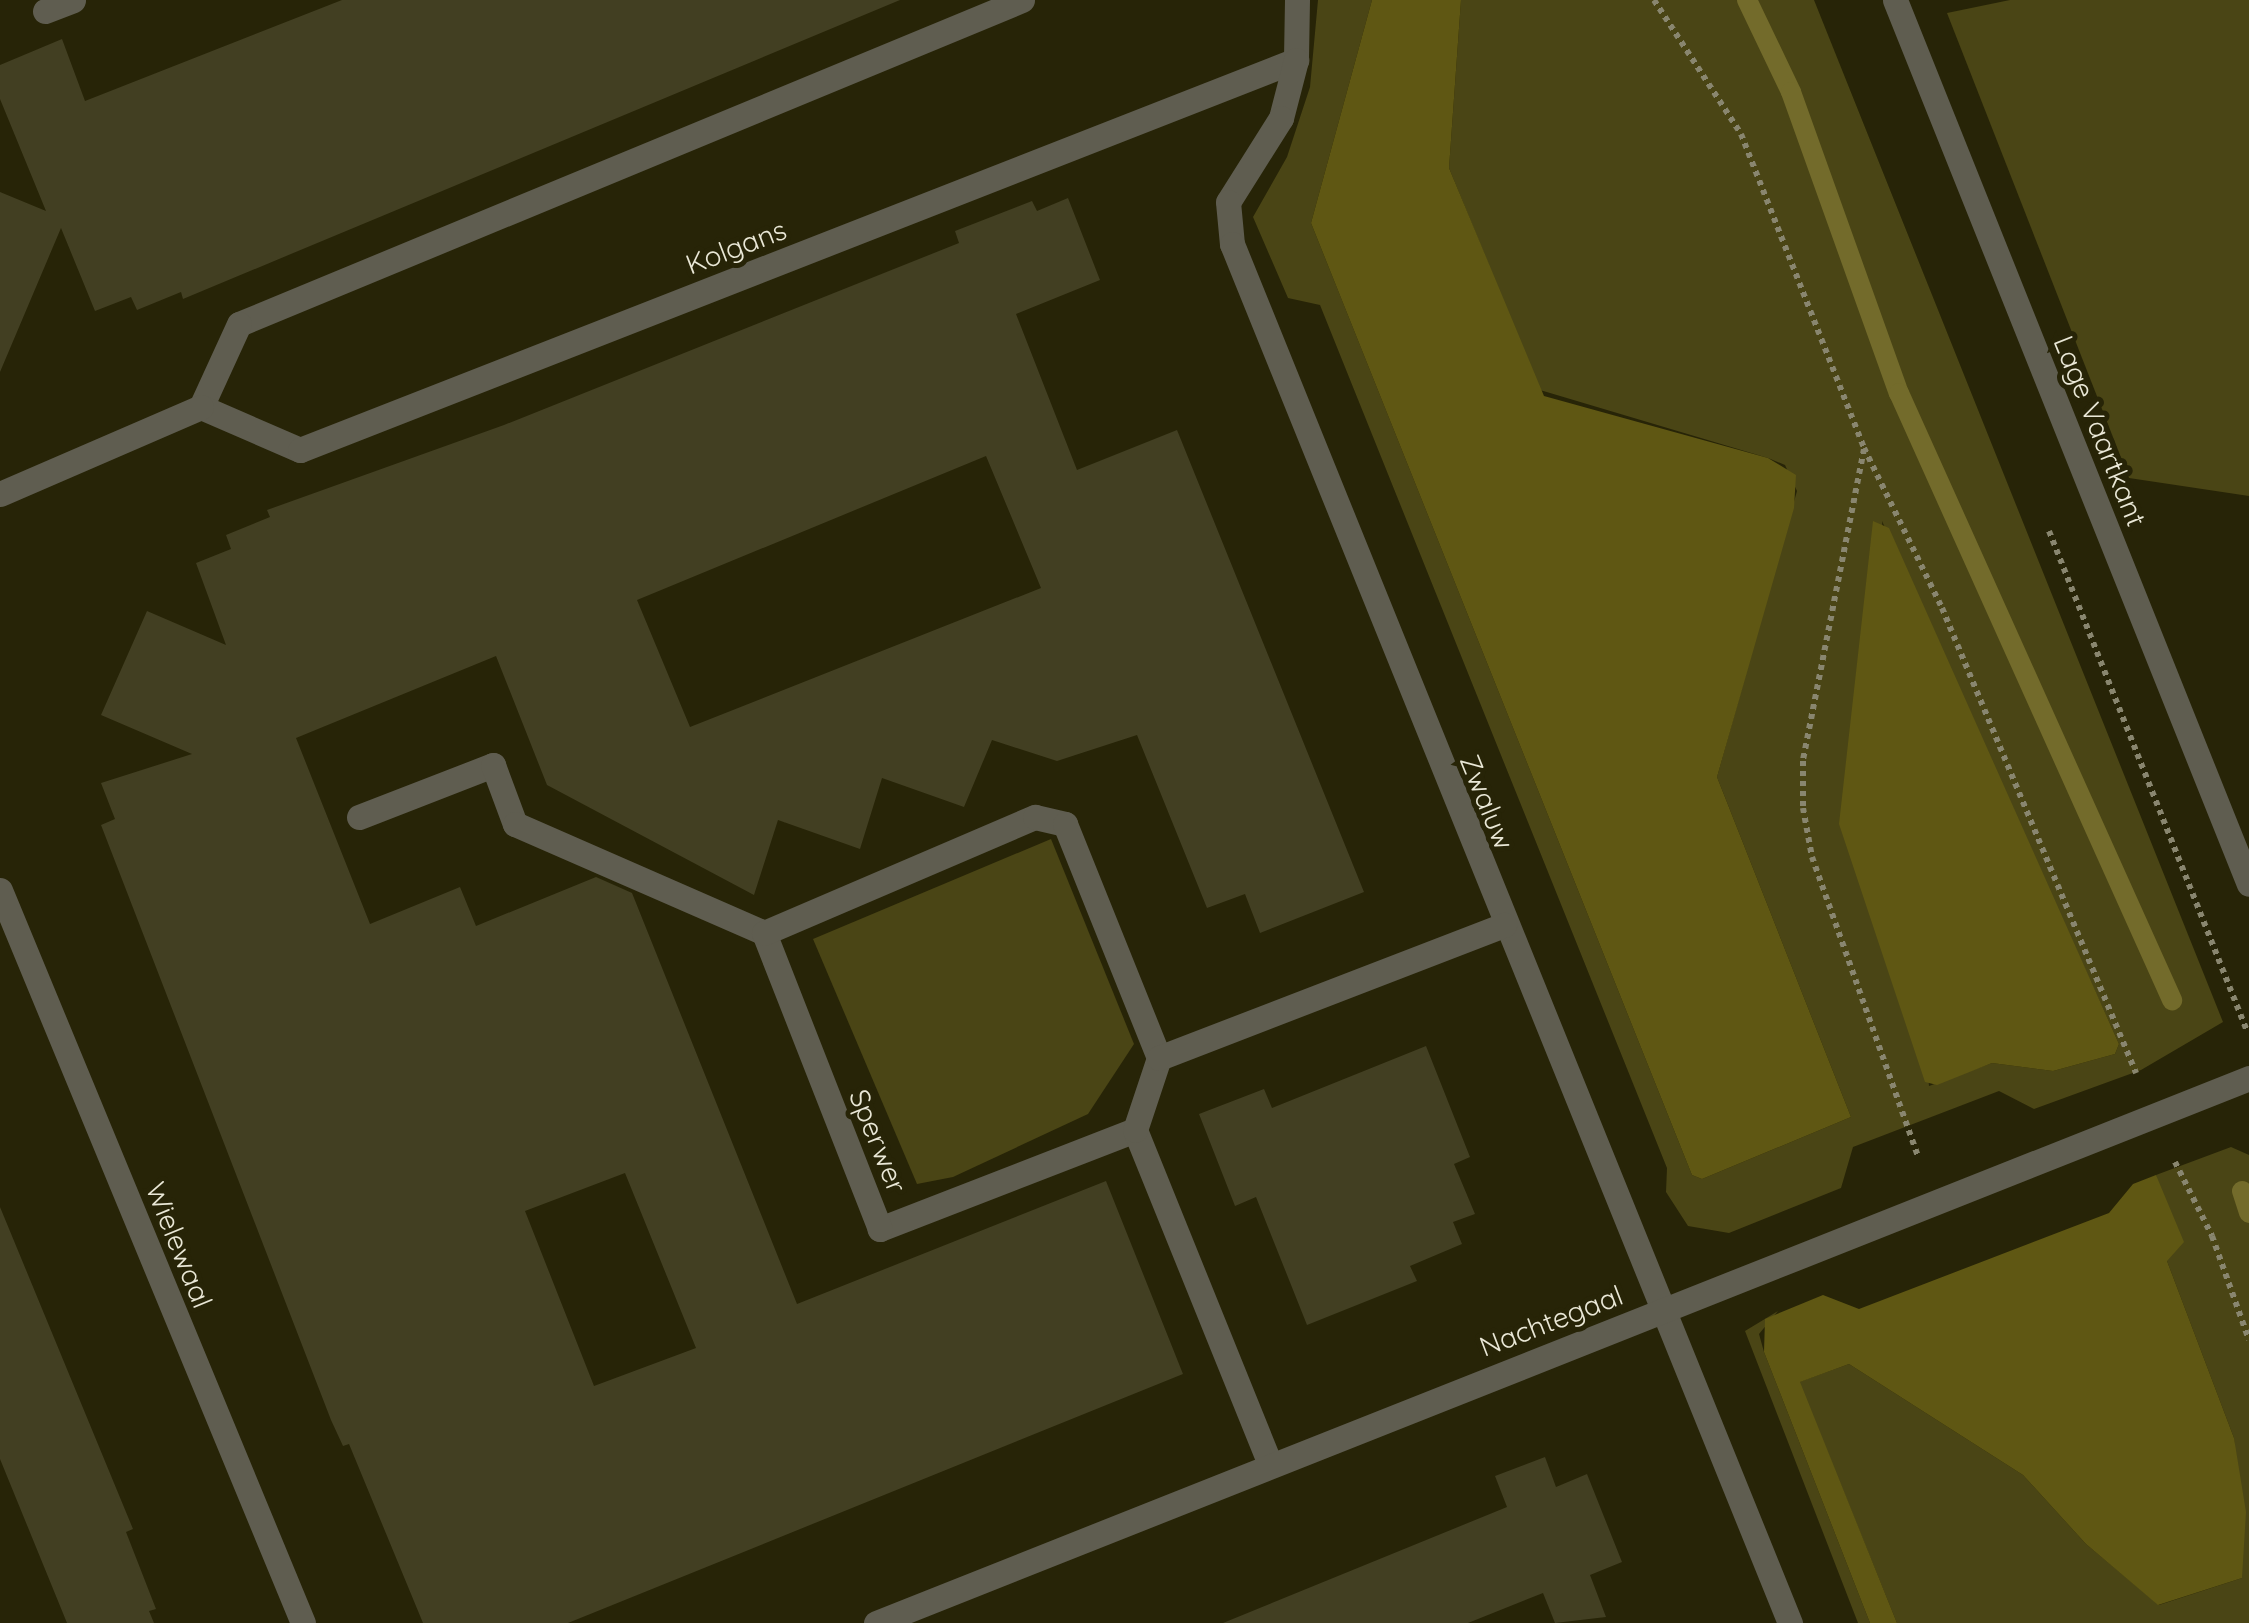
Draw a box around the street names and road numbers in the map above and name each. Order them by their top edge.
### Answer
street label: Kolgans [681,213,791,281]
street label: Lage Vaartkant [2046,331,2154,531]
street label: Zwaluw [1453,750,1521,854]
street label: Sperwer [842,1084,914,1198]
street label: Wielewaal [139,1177,219,1313]
street label: Nachtegaal [1475,1278,1627,1364]

